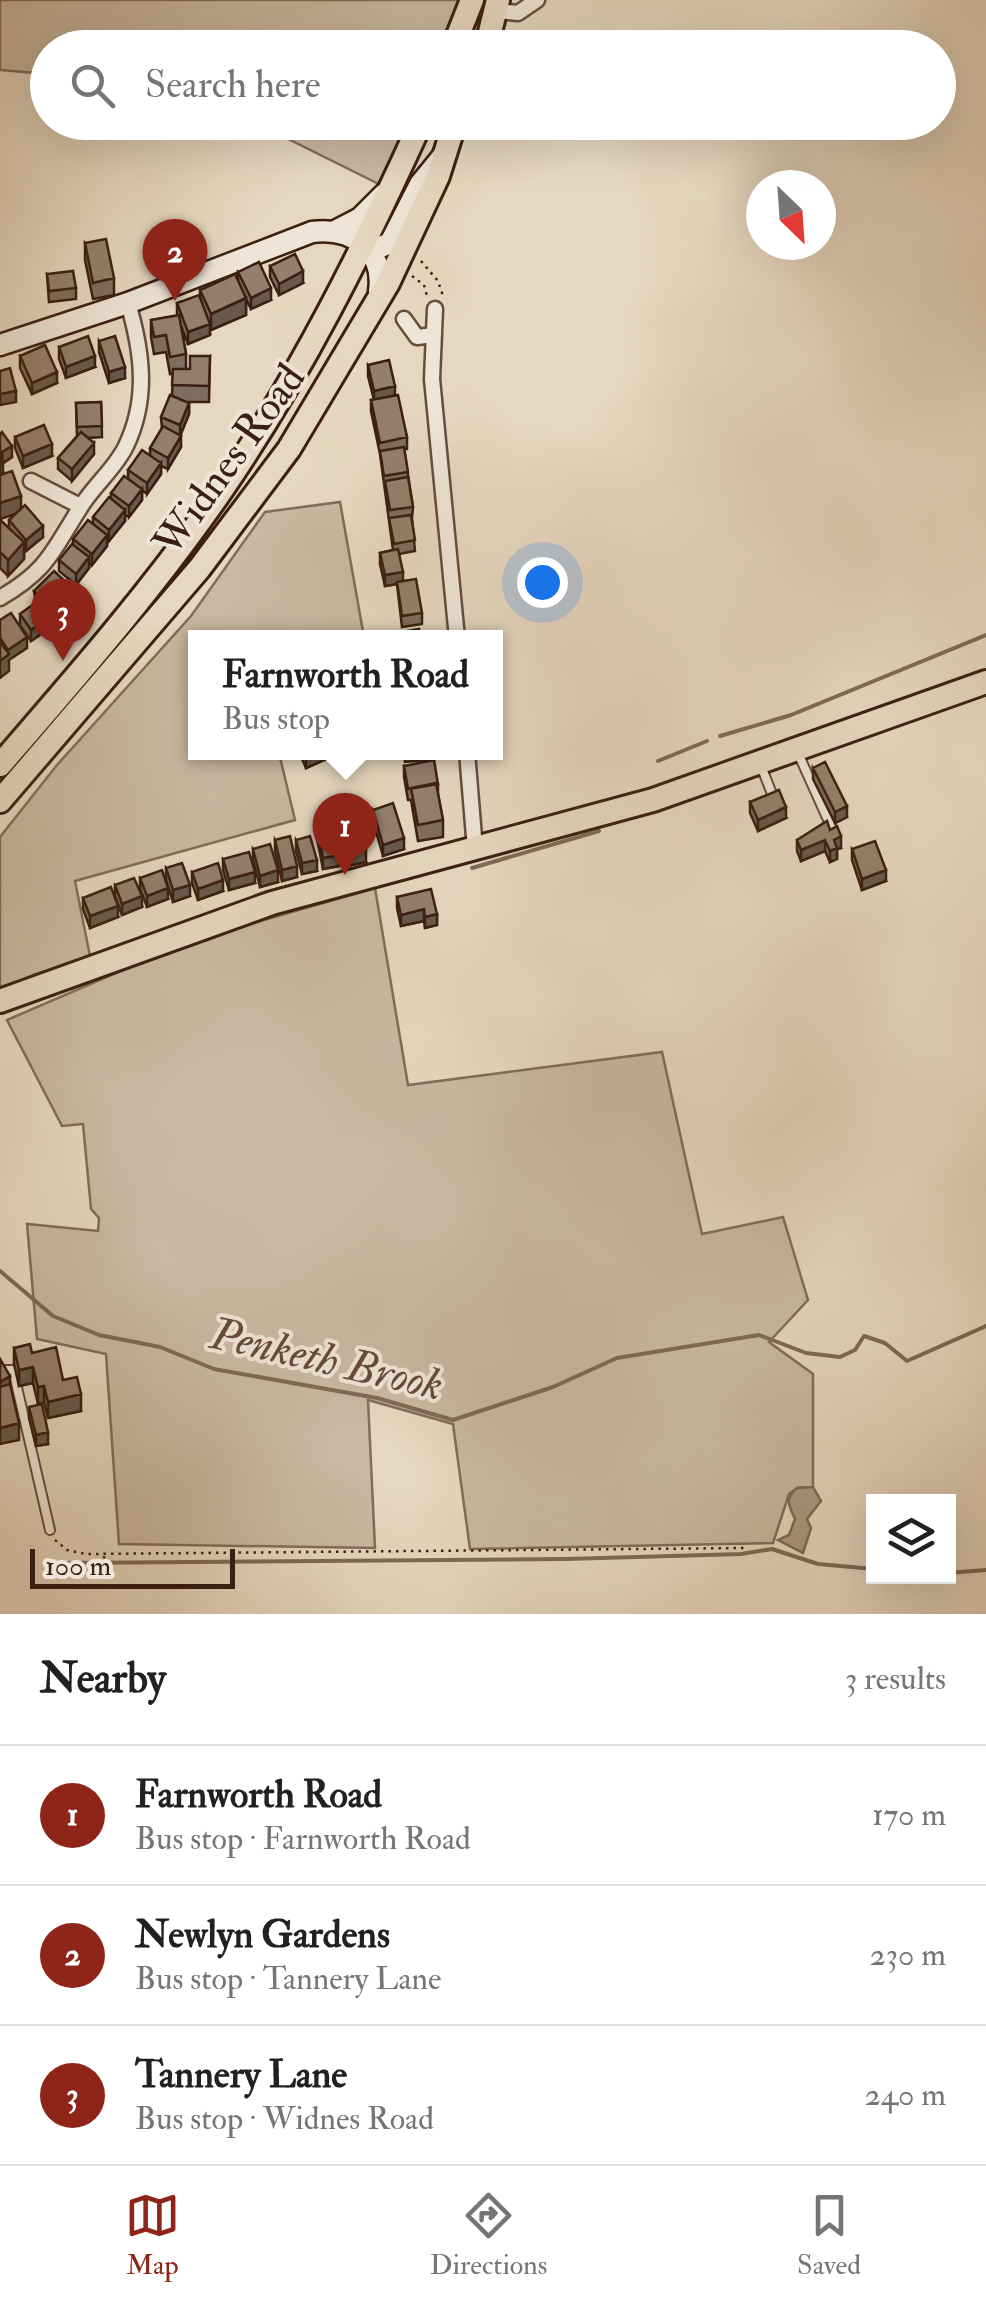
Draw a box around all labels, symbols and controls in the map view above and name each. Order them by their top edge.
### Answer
search box [30,30,956,140]
icon: search [65,58,120,113]
text: Search here [145,61,321,109]
north arrow [746,170,836,260]
pin: 2 [142,218,208,301]
street label: Widnes Road [142,354,317,567]
your location [517,557,568,608]
pin: 3 [30,578,96,661]
popup [188,630,503,760]
text: Farnworth Road [222,651,469,699]
text: Bus stop [222,699,330,739]
pin: 1 [312,792,378,875]
water label: Penketh Brook [204,1306,448,1414]
map controls [866,1494,956,1584]
button: layers [866,1494,956,1584]
scale bar [30,1544,235,1588]
text: 100 m [45,1549,111,1584]
text: Nearby [40,1653,166,1705]
text: 3 results [845,1659,946,1699]
text: Farnworth Road [135,1771,382,1819]
text: 1 [67,1795,78,1835]
text: 170 m [872,1795,946,1835]
text: Bus stop · Farnworth Road [135,1819,471,1859]
text: Newlyn Gardens [135,1911,390,1959]
text: 2 [64,1935,81,1975]
text: 230 m [870,1935,946,1975]
text: Bus stop · Tannery Lane [135,1959,441,1999]
text: Tannery Lane [135,2051,347,2099]
text: 3 [66,2075,79,2115]
text: 240 m [865,2075,946,2115]
text: Bus stop · Widnes Road [135,2099,434,2139]
tab: Map [125,2188,180,2283]
tab: Directions [430,2188,547,2283]
tab: Saved [797,2188,861,2283]

